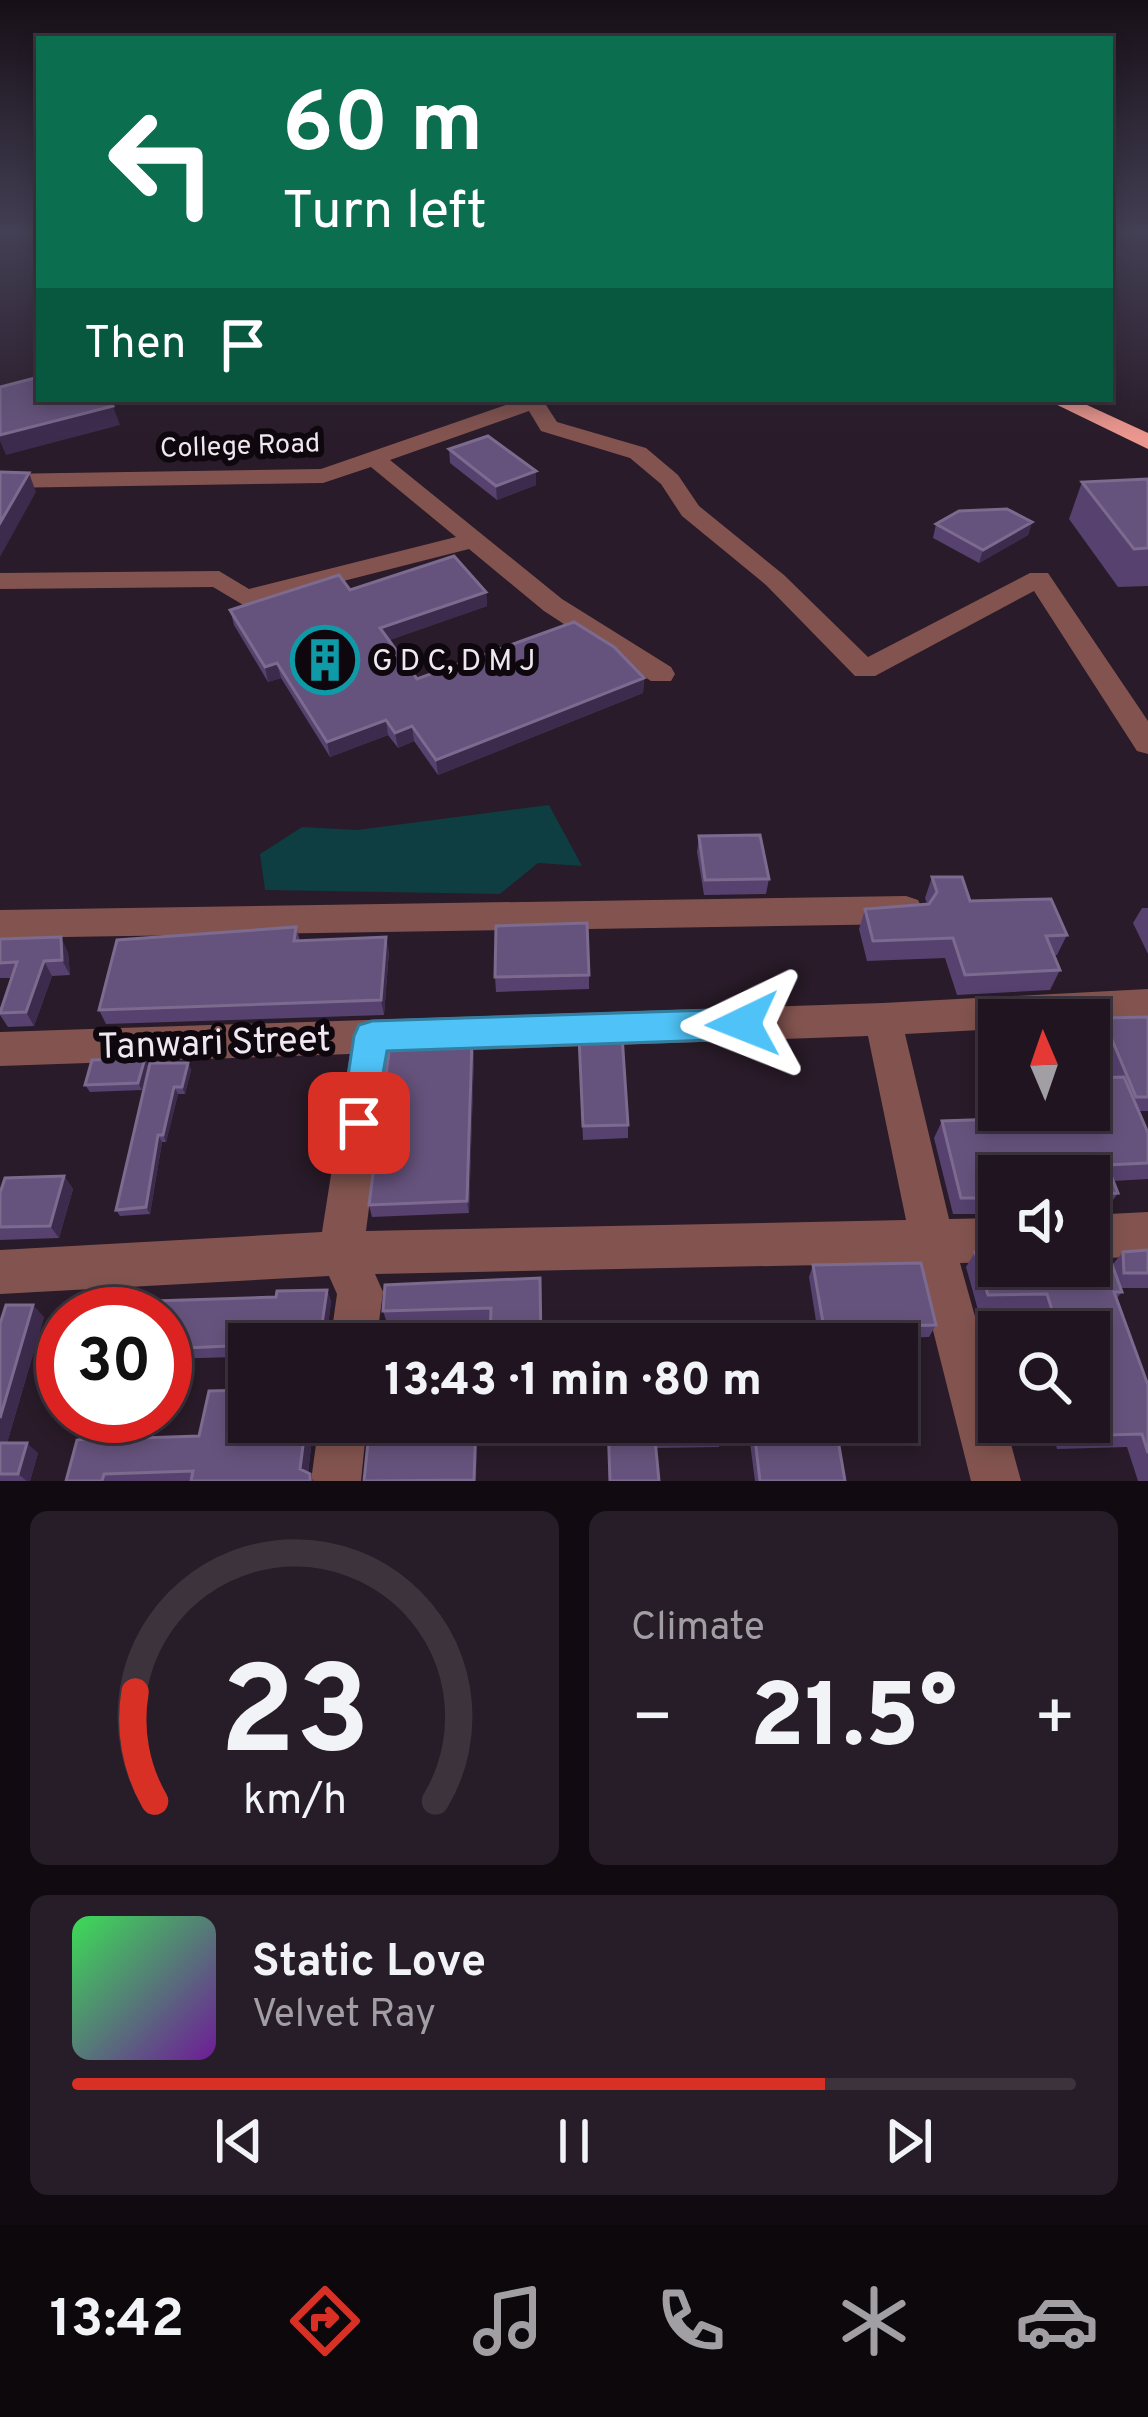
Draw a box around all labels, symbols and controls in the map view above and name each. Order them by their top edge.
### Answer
text: 60 m [282,75,483,181]
icon: left [84,84,240,240]
text: Turn left [282,179,487,248]
icon: arrive [210,312,276,378]
text: Then [84,317,186,374]
street label: College Road [159,427,321,467]
building icon: G D C, D M J [290,625,360,695]
place label: G D C, D M J [372,644,536,681]
position arrow [680,961,806,1087]
north arrow [978,999,1110,1131]
map controls [978,999,1110,1443]
street label: Tanwari Street [97,1018,332,1072]
pin [308,1072,410,1174]
icon: arrive [326,1090,392,1156]
button: sound [978,1155,1110,1287]
speed limit sign: 30 [36,1287,192,1443]
button: search [978,1311,1110,1443]
text: 13:43 · 1 min · 80 m [384,1354,762,1411]
text: Climate [631,1605,765,1654]
text: 23 [219,1640,370,1798]
text: 21.5° [750,1665,957,1778]
text: − [631,1680,674,1763]
text: + [1033,1680,1076,1763]
text: km/h [242,1775,347,1829]
text: Static Love [252,1935,486,1992]
text: Velvet Ray [252,1992,436,2041]
icon: previous [206,2108,272,2174]
icon: pause [541,2108,607,2174]
icon: next [876,2108,942,2174]
icon: directions [283,2279,367,2363]
icon: music [466,2279,550,2363]
icon: phone [649,2279,733,2363]
icon: climate [832,2279,916,2363]
icon: car [1015,2279,1099,2363]
text: 13:42 [49,2287,184,2356]

